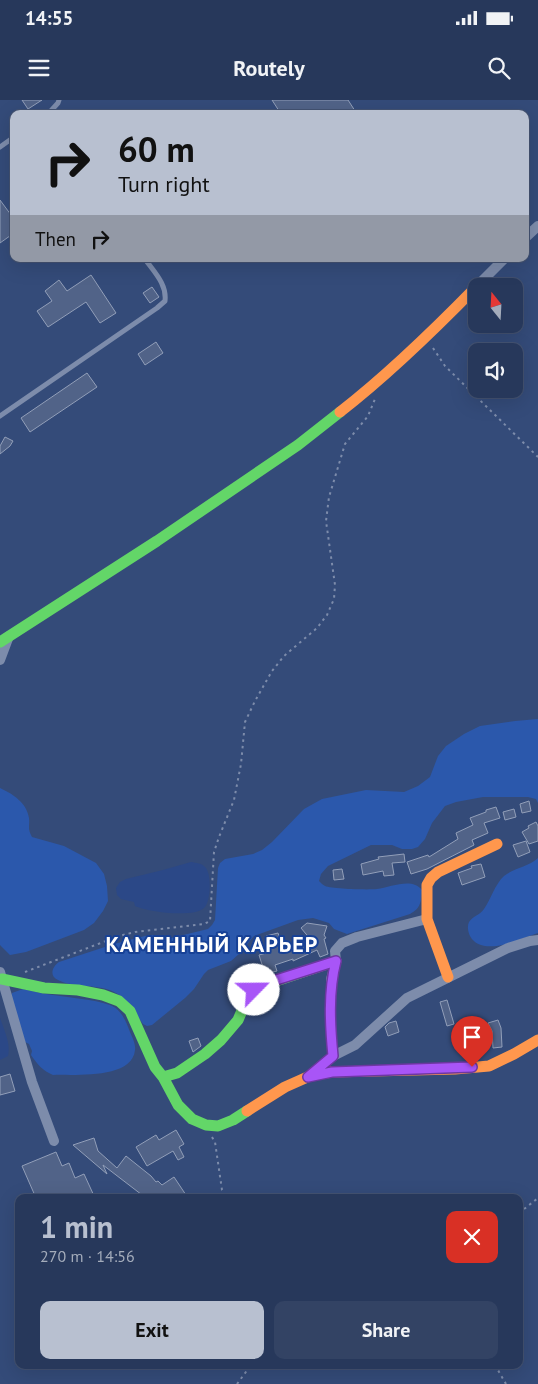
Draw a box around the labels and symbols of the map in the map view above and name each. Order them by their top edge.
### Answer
north arrow [468,278,522,332]
district label: КАМЕННЫЙ КАРЬЕР [106,930,318,958]
position arrow [227,963,279,1015]
pin [451,1016,493,1067]

